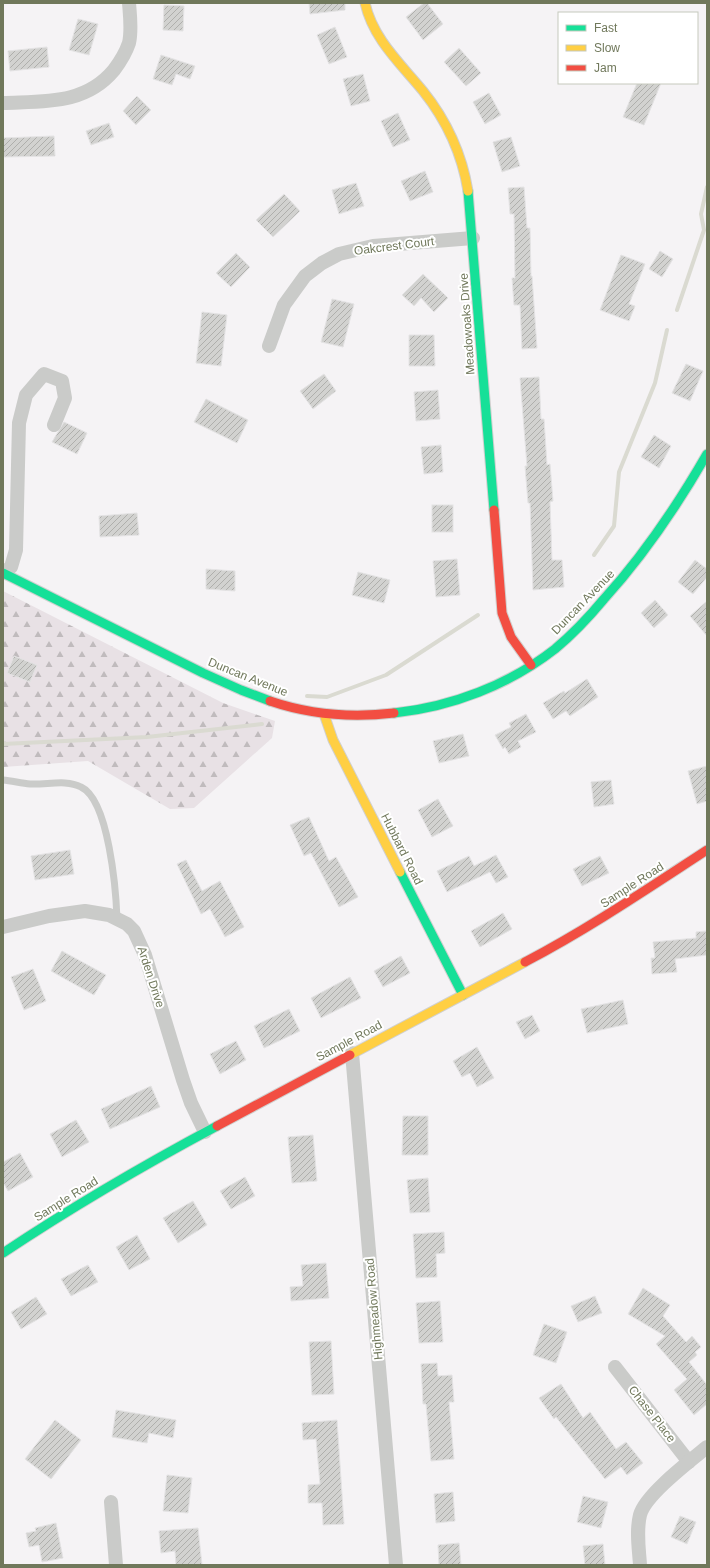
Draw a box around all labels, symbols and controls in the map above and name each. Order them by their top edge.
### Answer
legend [558,12,698,84]
text: Fast [594,21,618,35]
text: Slow [594,41,620,55]
text: Jam [594,61,617,75]
street label: Oakcrest Court [353,234,436,258]
street label: Meadowoaks Drive [456,272,478,375]
street label: Duncan Avenue [549,567,618,637]
street label: Duncan Avenue [206,655,290,699]
street label: Hubbard Road [378,811,426,887]
street label: Sample Road [598,859,666,911]
street label: Arden Drive [135,945,168,1010]
street label: Sample Road [314,1018,384,1064]
street label: Sample Road [31,1174,101,1224]
street label: Highmeadow Road [363,1258,385,1360]
street label: Chase Place [626,1383,679,1445]

